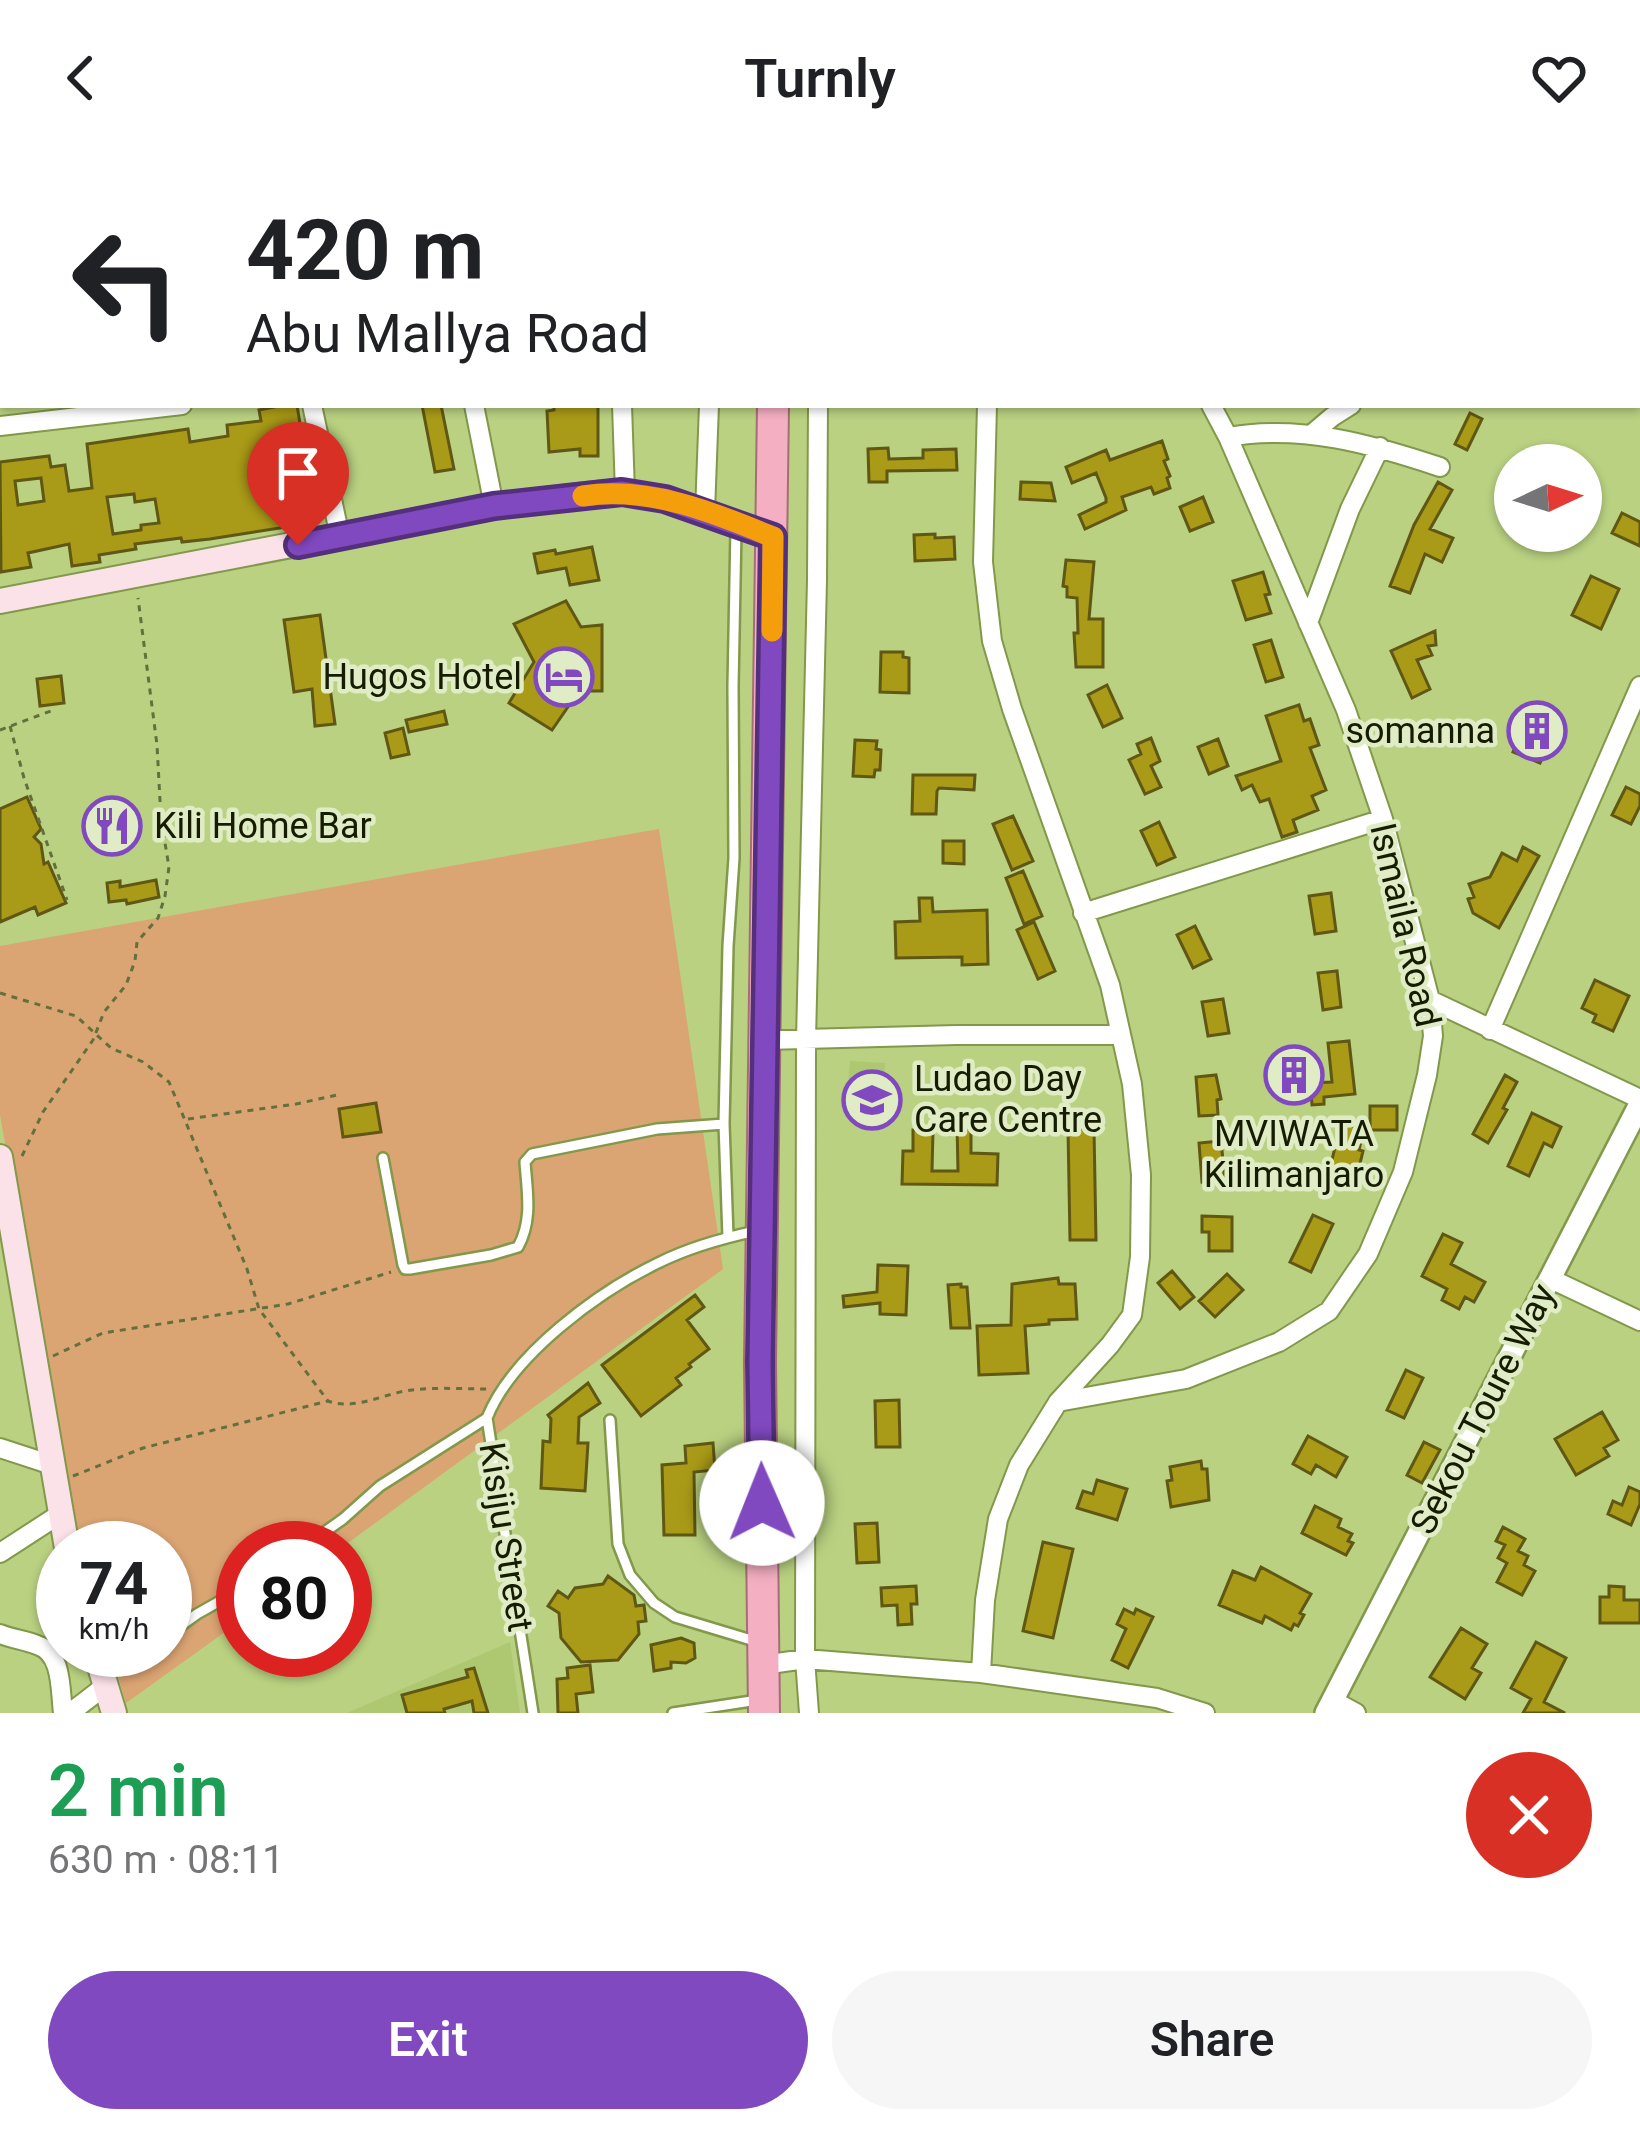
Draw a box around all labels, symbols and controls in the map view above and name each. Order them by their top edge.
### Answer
icon: back [48,45,114,111]
icon: heart [1526,45,1592,111]
text: Turnly [744,47,896,110]
text: 420 m [246,201,484,300]
icon: left [48,204,204,360]
text: Abu Mallya Road [246,302,649,365]
pin [247,422,349,545]
icon: arrive [265,440,331,506]
north arrow [1494,444,1602,552]
map controls [1494,444,1602,552]
hotel icon: Hugos Hotel [533,646,595,708]
place label: Hugos Hotel [322,656,522,698]
building icon: somanna [1506,700,1568,762]
place label: somanna [1345,710,1495,752]
restaurant icon: Kili Home Bar [81,795,143,857]
place label: Kili Home Bar [154,805,372,847]
street label: Ismaila Road [1361,819,1449,1031]
building icon: MVIWATA Kilimanjaro [1263,1044,1325,1106]
place label: Ludao Day Care Centre [914,1058,1102,1141]
school or university icon: Ludao Day Care Centre [841,1069,903,1131]
place label: MVIWATA Kilimanjaro [1204,1113,1384,1196]
street label: Sekou Toure Way [1402,1277,1564,1541]
street label: Kisiju Street [470,1439,542,1635]
position arrow [699,1440,825,1566]
speed limit sign: 80 [216,1521,372,1677]
text: 74 [80,1548,148,1619]
text: km/h [79,1611,149,1646]
text: 2 min [48,1749,229,1834]
button: close [1466,1752,1592,1878]
text: 630 m · 08:11 [48,1837,284,1883]
button: Exit [48,1971,808,2109]
button: Share [832,1971,1592,2109]

